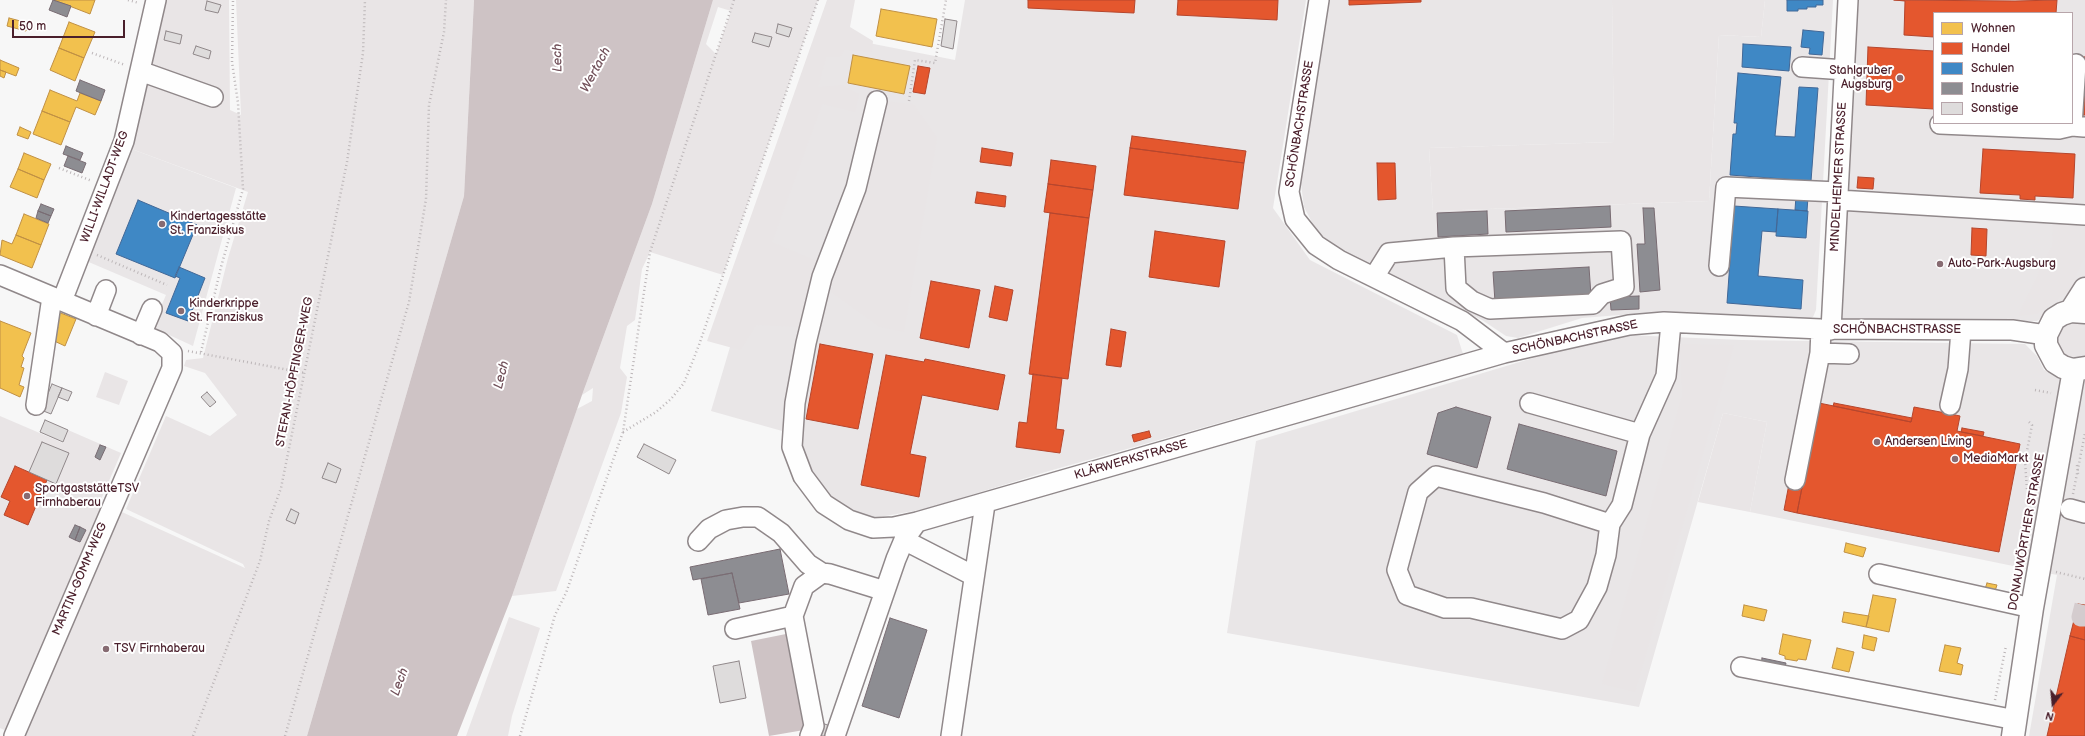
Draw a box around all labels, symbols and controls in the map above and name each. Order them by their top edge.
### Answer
scale bar [14,12,127,38]
legend [1933,12,2073,124]
text: 50 m [19,19,46,34]
text: Wohnen [1971,21,2015,36]
text: Handel [1971,41,2010,56]
water label: Lech [550,44,566,72]
water label: Wertach [578,45,614,95]
street label: SCHÖNBACHSTRASSE [1283,60,1317,188]
text: Schulen [1971,61,2014,76]
place label: Stahlgruber Augsburg [1829,64,1892,92]
marker: Stahlgruber Augsburg [1895,73,1905,83]
text: Industrie [1971,81,2019,96]
text: Sonstige [1971,101,2018,116]
street label: MINDELHEIMER STRASSE [1828,102,1850,252]
street label: WILLI-WILLADT-WEG [78,129,132,245]
place label: Kindertagesstätte St. Franziskus [170,210,266,238]
marker: Kindertagesstätte St. Franziskus [157,219,167,229]
place label: Auto-Park-Augsburg [1948,257,2056,271]
marker: Auto-Park-Augsburg [1935,259,1945,269]
street label: STEFAN-HÖPFINGER-WEG [273,296,317,448]
place label: Kinderkrippe St. Franziskus [189,297,263,325]
marker: Kinderkrippe St. Franziskus [176,306,186,316]
street label: SCHÖNBACHSTRASSE [1511,318,1639,358]
street label: SCHÖNBACHSTRASSE [1833,323,1961,337]
water label: Lech [491,359,513,391]
place label: Andersen Living [1885,435,1972,449]
street label: KLÄRWERKSTRASSE [1073,437,1189,483]
marker: Andersen Living [1872,437,1882,447]
place label: MediaMarkt [1963,452,2028,466]
street label: DONAUWÖRTHER STRASSE [2006,452,2048,612]
marker: MediaMarkt [1950,454,1960,464]
place label: SportgaststätteTSV Firnhaberau [35,482,139,510]
marker: SportgaststätteTSV Firnhaberau [22,491,32,501]
street label: MARTIN-GOMM-WEG [50,520,110,638]
place label: TSV Firnhaberau [114,642,205,656]
marker: TSV Firnhaberau [101,644,111,654]
water label: Lech [388,666,412,698]
north arrow [2033,684,2073,724]
text: N [2044,709,2055,723]

